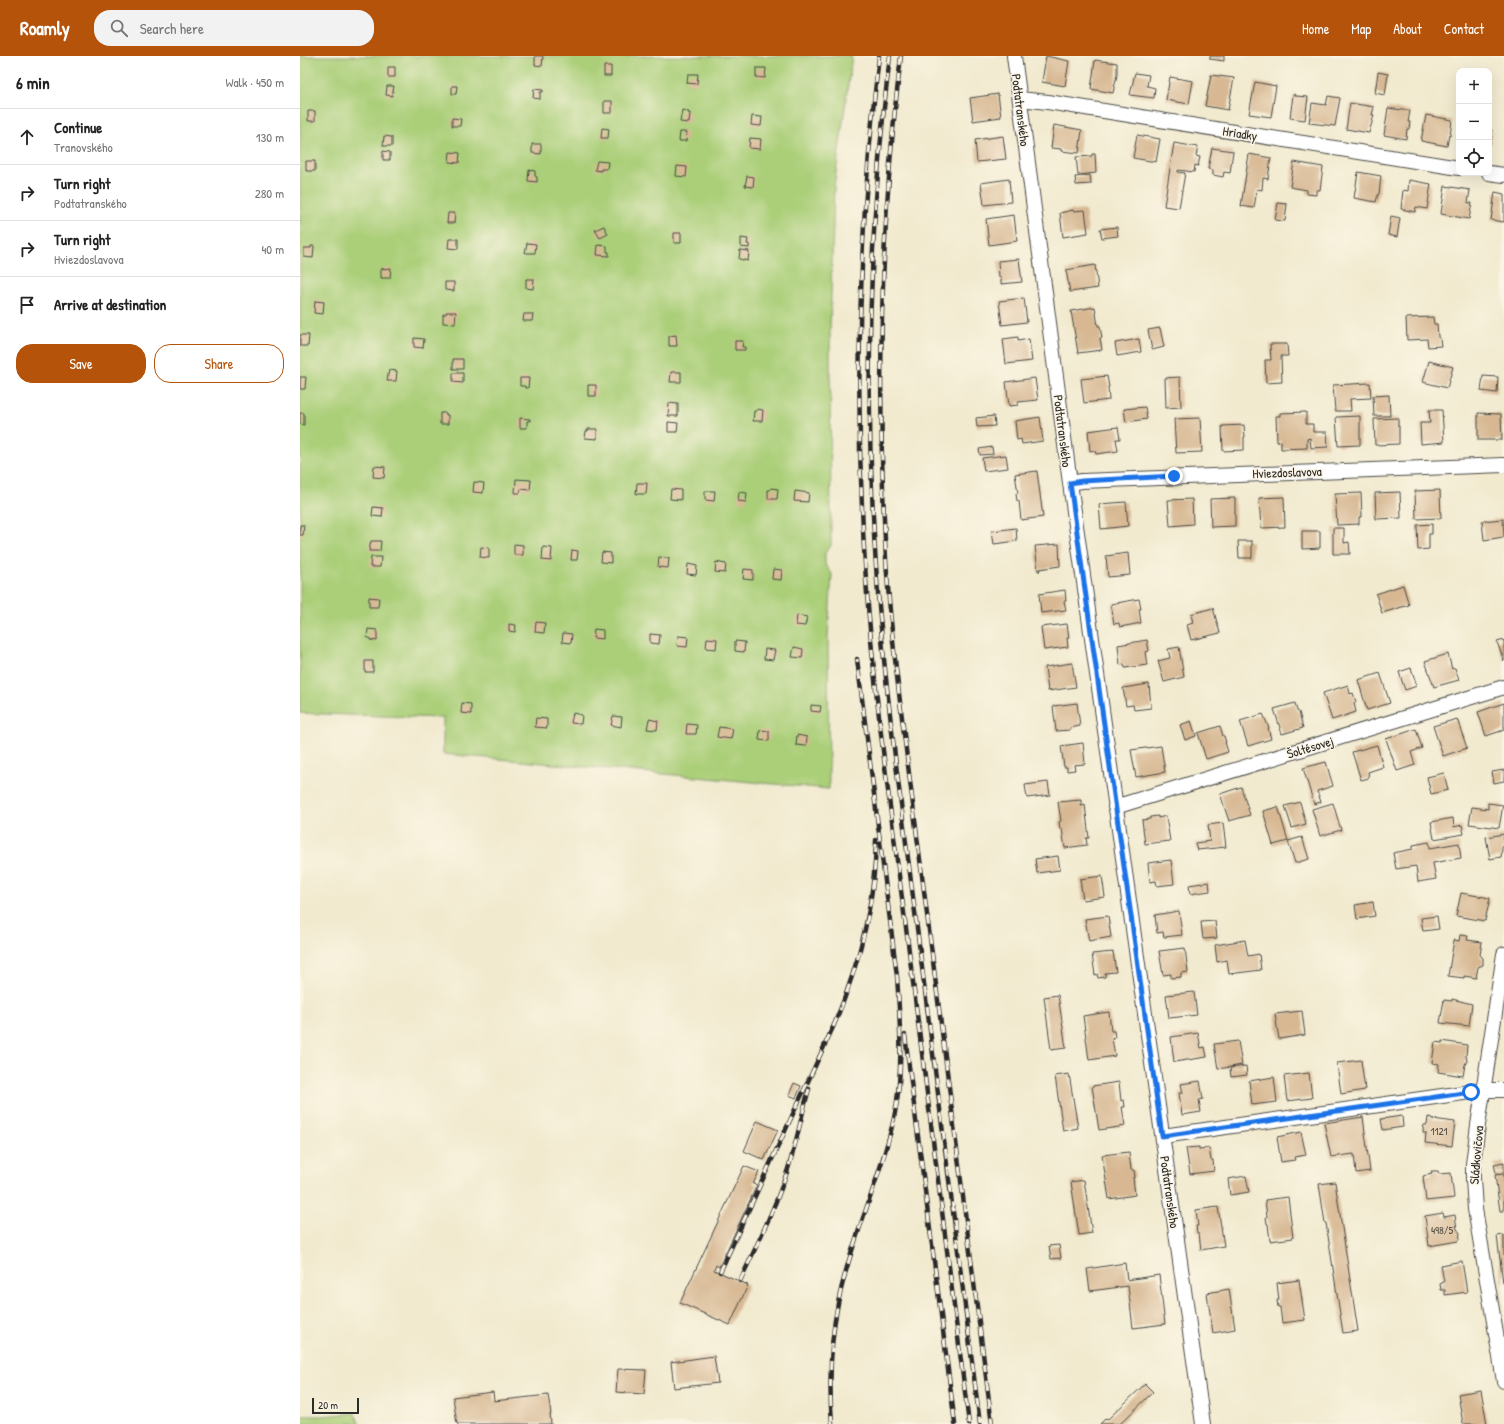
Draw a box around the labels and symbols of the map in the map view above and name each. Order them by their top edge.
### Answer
street label: Podtatranského [1008,73,1034,147]
street label: Hriadky [1221,121,1259,145]
street label: Podtatranského [1050,394,1076,468]
street label: Hviezdoslavova [1252,462,1322,482]
route end [1165,467,1183,485]
street label: Šoltésovej [1284,731,1336,763]
route start [1462,1083,1480,1101]
house number: 1121 [1430,1124,1448,1138]
street label: Sládkovičova [1464,1125,1488,1185]
street label: Podtatranského [1156,1155,1184,1229]
house number: 498/5 [1431,1223,1453,1237]
scale bar [312,1396,359,1415]

